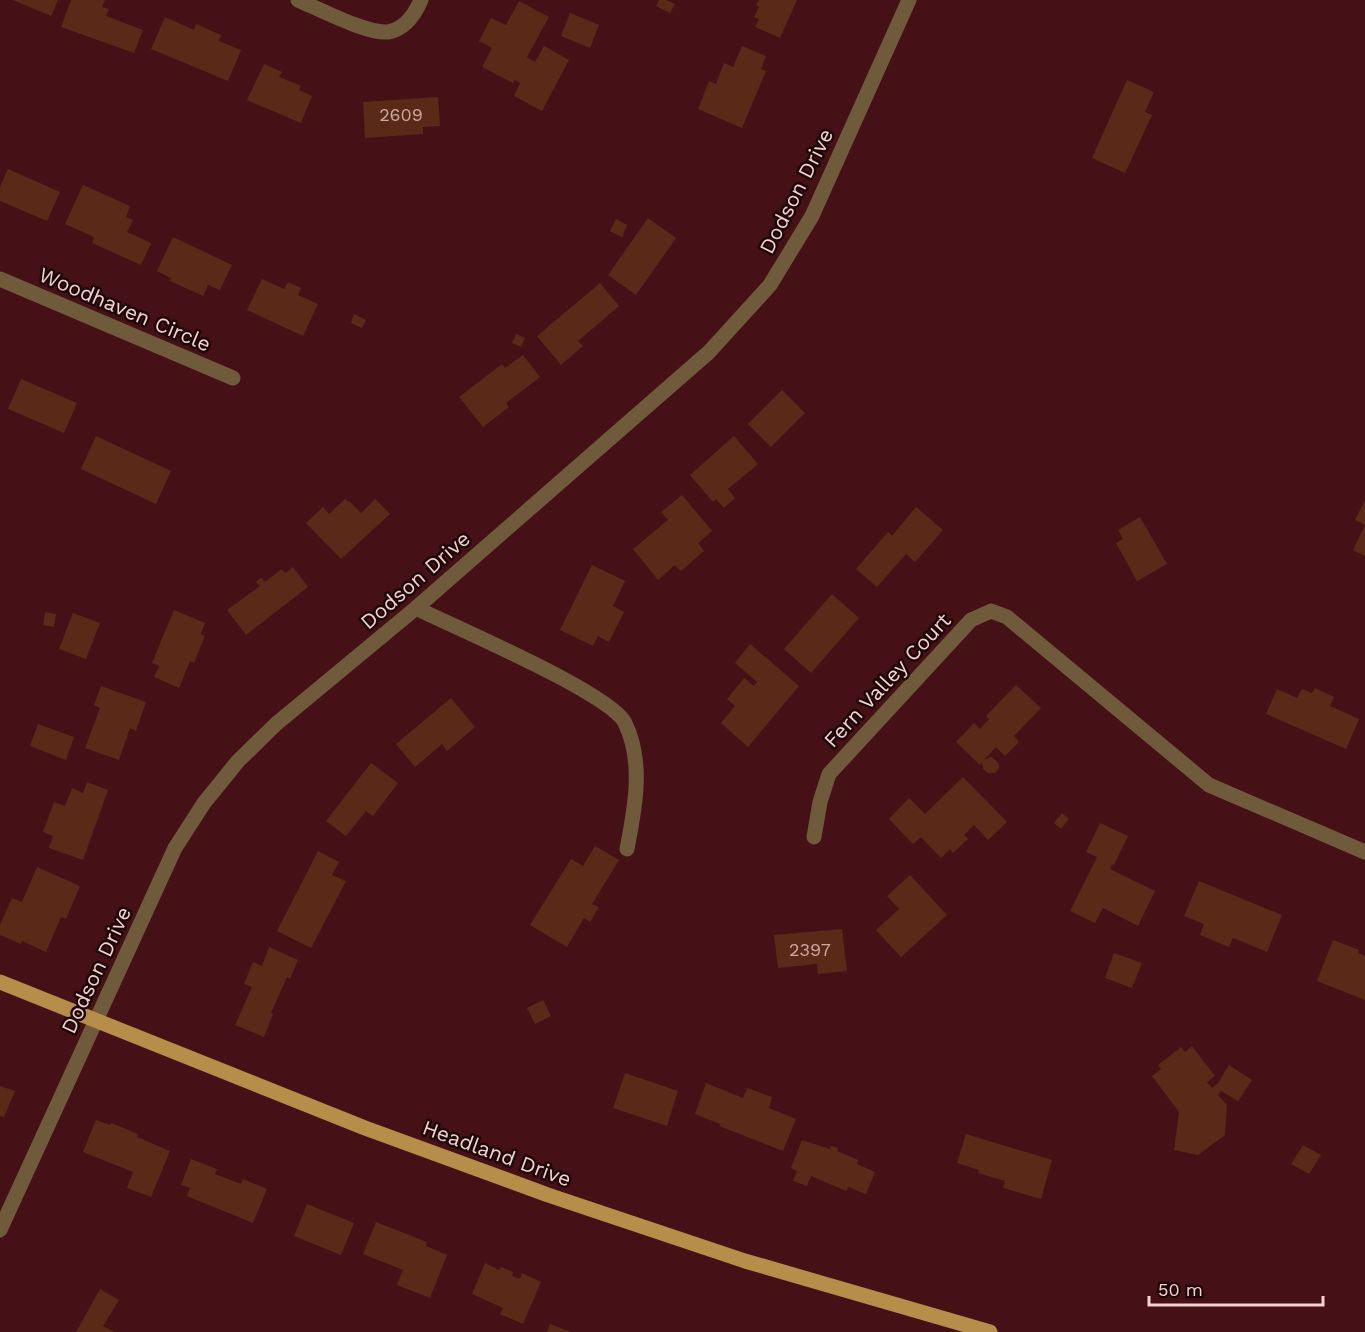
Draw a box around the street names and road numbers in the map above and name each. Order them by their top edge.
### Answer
street label: Dodson Drive [754,124,838,258]
street label: Woodhaven Circle [35,262,215,356]
street label: Dodson Drive [355,526,475,634]
street label: Fern Valley Court [818,607,956,752]
street label: Dodson Drive [56,903,136,1037]
street label: Headland Drive [419,1115,575,1191]

